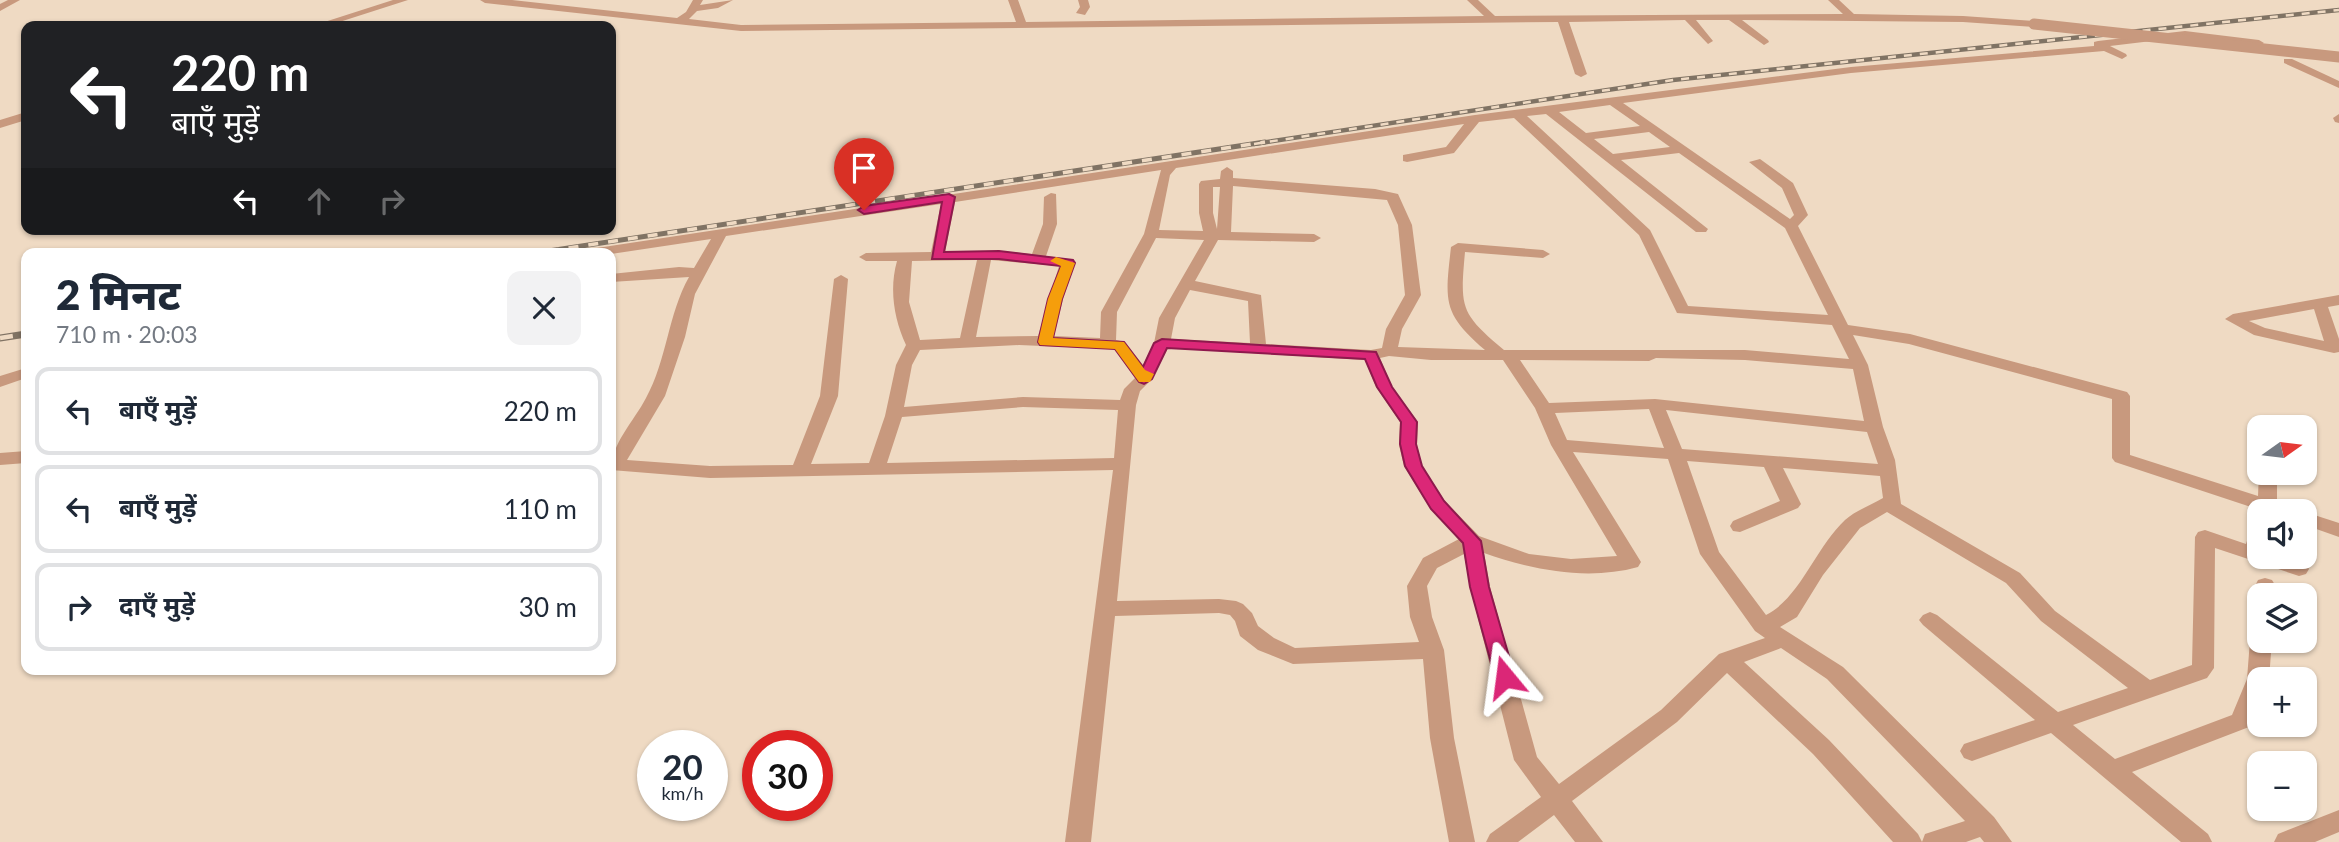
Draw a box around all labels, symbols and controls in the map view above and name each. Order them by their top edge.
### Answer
text: 220 m [171,43,309,101]
icon: left [56,49,147,140]
text: बाएँ मुड़ें [171,102,260,141]
pin [834,138,894,210]
icon: arrive [845,149,883,187]
icon: left [227,182,265,220]
icon: ahead [300,182,338,220]
icon: right [373,182,411,220]
text: 2 मिनट [56,269,181,319]
button: close [507,271,581,345]
text: 710 m · 20:03 [56,320,198,348]
icon: left [60,392,98,430]
text: बाएँ मुड़ें [119,393,197,425]
text: 220 m [504,395,577,427]
north arrow [2247,415,2317,485]
map controls [2247,415,2317,821]
icon: left [60,490,98,528]
text: बाएँ मुड़ें [119,491,197,523]
text: 110 m [504,493,577,525]
button: sound [2247,499,2317,569]
button: layers [2247,583,2317,653]
icon: right [60,588,98,626]
text: दाएँ मुड़ें [119,589,195,621]
text: 30 m [519,591,577,623]
position arrow [1468,640,1542,714]
button: + [2247,667,2317,737]
speed limit sign: 30 [742,730,833,821]
text: 20 [662,745,703,787]
button: − [2247,751,2317,821]
text: km/h [661,782,704,804]

